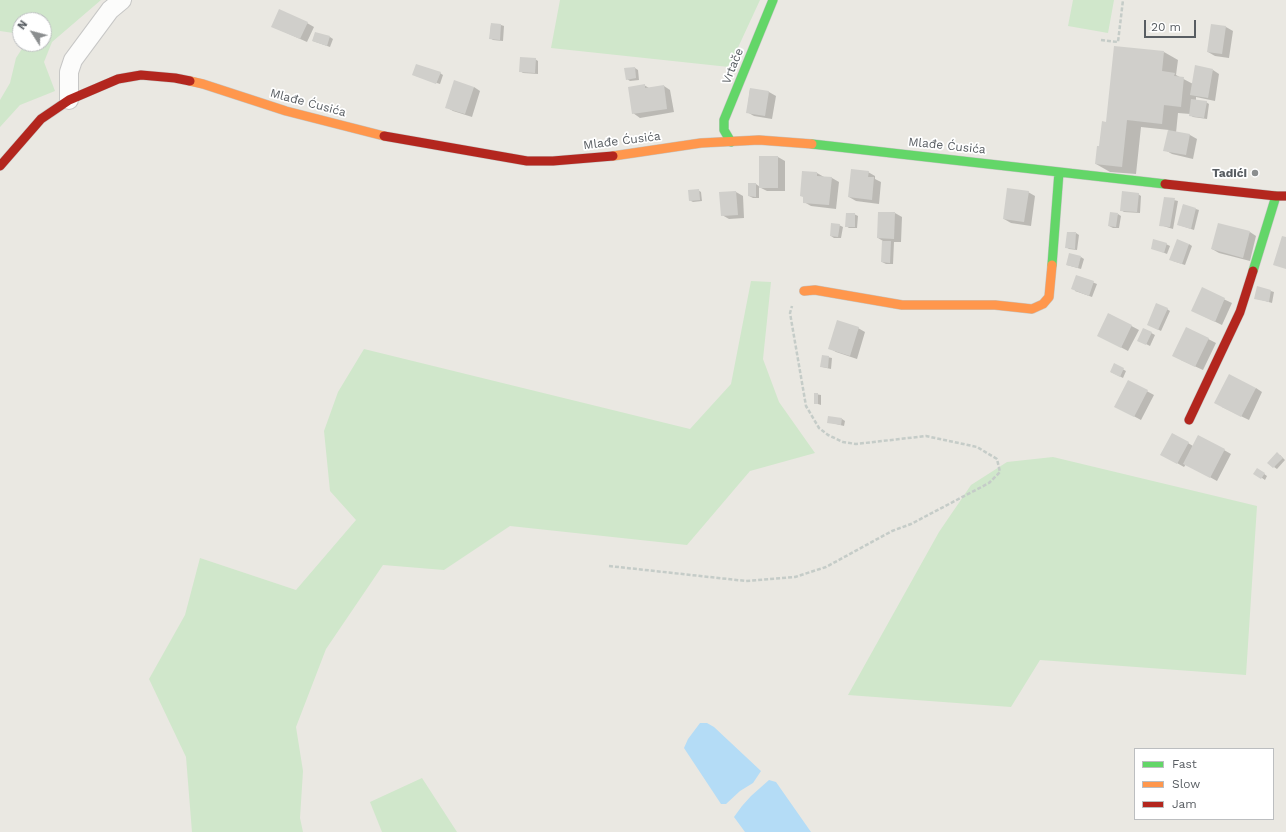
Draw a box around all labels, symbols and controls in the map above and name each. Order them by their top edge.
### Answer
north arrow [12,12,52,52]
scale bar [1146,12,1198,38]
text: N [15,18,30,32]
text: 20 m [1151,20,1181,34]
street label: Vrtače [719,46,747,86]
street label: Mlađe Ćusića [269,86,347,120]
street label: Mlađe Ćusića [582,129,662,153]
street label: Mlađe Ćusića [908,135,986,157]
place label: Tadići [1212,166,1247,180]
marker: Tadići [1250,168,1260,178]
legend [1134,748,1274,820]
text: Fast [1172,757,1197,771]
text: Slow [1172,777,1200,791]
text: Jam [1172,797,1197,811]

